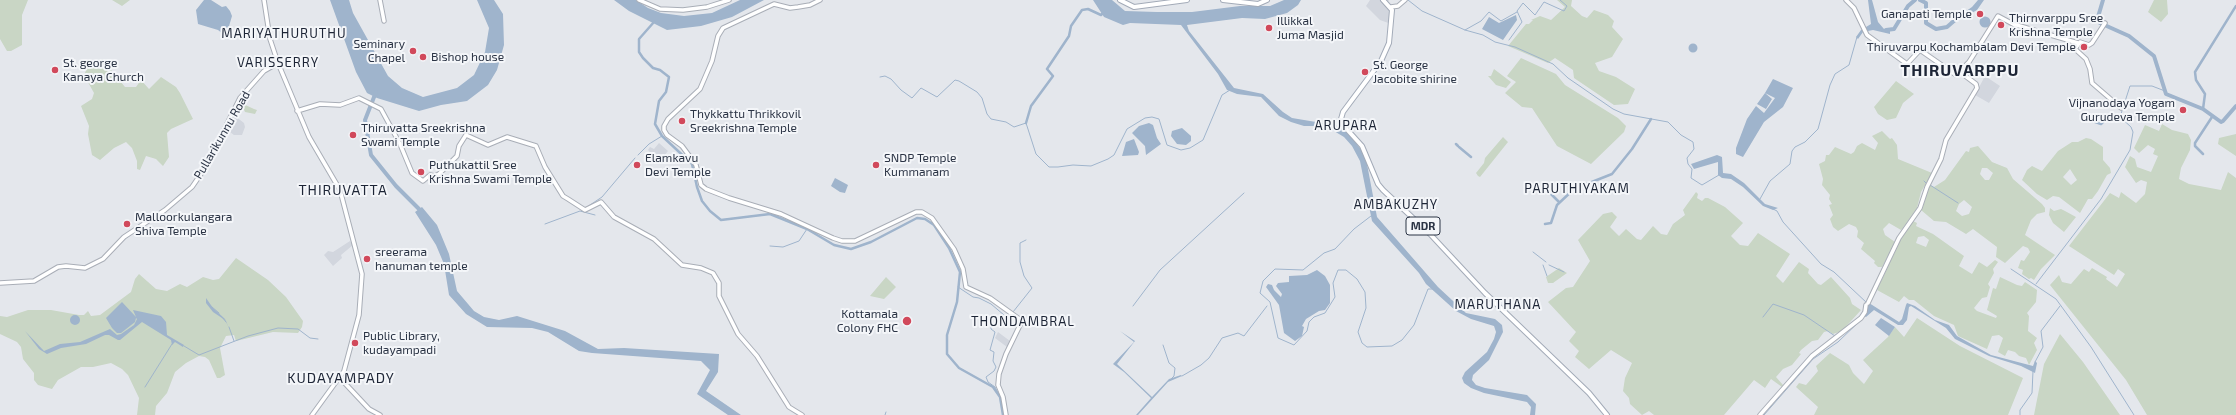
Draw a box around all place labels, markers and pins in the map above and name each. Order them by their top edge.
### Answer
place label: Ganapati Temple [1881,7,1972,21]
marker: Ganapati Temple [1975,9,1985,19]
place label: Thirnvarppu Sree Krishna Temple [2009,11,2103,39]
place label: Illikkal Juma Masjid [1277,14,1344,42]
marker: Thirnvarppu Sree Krishna Temple [1996,20,2006,30]
marker: Illikkal Juma Masjid [1264,23,1274,33]
place label: Seminary Chapel [354,37,405,65]
place label: Thiruvarpu Kochambalam Devi Temple [1867,40,2076,54]
marker: Thiruvarpu Kochambalam Devi Temple [2079,42,2089,52]
marker: Seminary Chapel [408,46,418,56]
place label: Bishop house [431,50,504,64]
marker: Bishop house [418,52,428,62]
place label: St. george Kanaya Church [63,56,144,84]
place label: St. George Jacobite shirine [1373,58,1457,86]
marker: St. george Kanaya Church [50,65,60,75]
marker: St. George Jacobite shirine [1360,67,1370,77]
place label: Vijnanodaya Yogam Gurudeva Temple [2069,96,2175,124]
marker: Vijnanodaya Yogam Gurudeva Temple [2178,105,2188,115]
place label: Thykkattu Thrikkovil Sreekrishna Temple [690,107,801,135]
marker: Thykkattu Thrikkovil Sreekrishna Temple [677,116,687,126]
place label: Thiruvatta Sreekrishna Swami Temple [361,121,486,149]
marker: Thiruvatta Sreekrishna Swami Temple [348,130,358,140]
place label: Elamkavu Devi Temple [645,151,711,179]
place label: SNDP Temple Kummanam [884,151,956,179]
place label: Puthukattil Sree Krishna Swami Temple [429,158,552,186]
marker: Elamkavu Devi Temple [632,160,642,170]
marker: SNDP Temple Kummanam [871,160,881,170]
marker: Puthukattil Sree Krishna Swami Temple [416,167,426,177]
place label: Malloorkulangara Shiva Temple [135,210,232,238]
marker: Malloorkulangara Shiva Temple [122,219,132,229]
place label: sreerama hanuman temple [375,245,468,273]
marker: sreerama hanuman temple [362,254,372,264]
place label: Kottamala Colony FHC [837,307,898,335]
marker: Kottamala Colony FHC [901,315,913,327]
place label: Public Library, kudayampadi [363,329,440,357]
marker: Public Library, kudayampadi [350,338,360,348]

